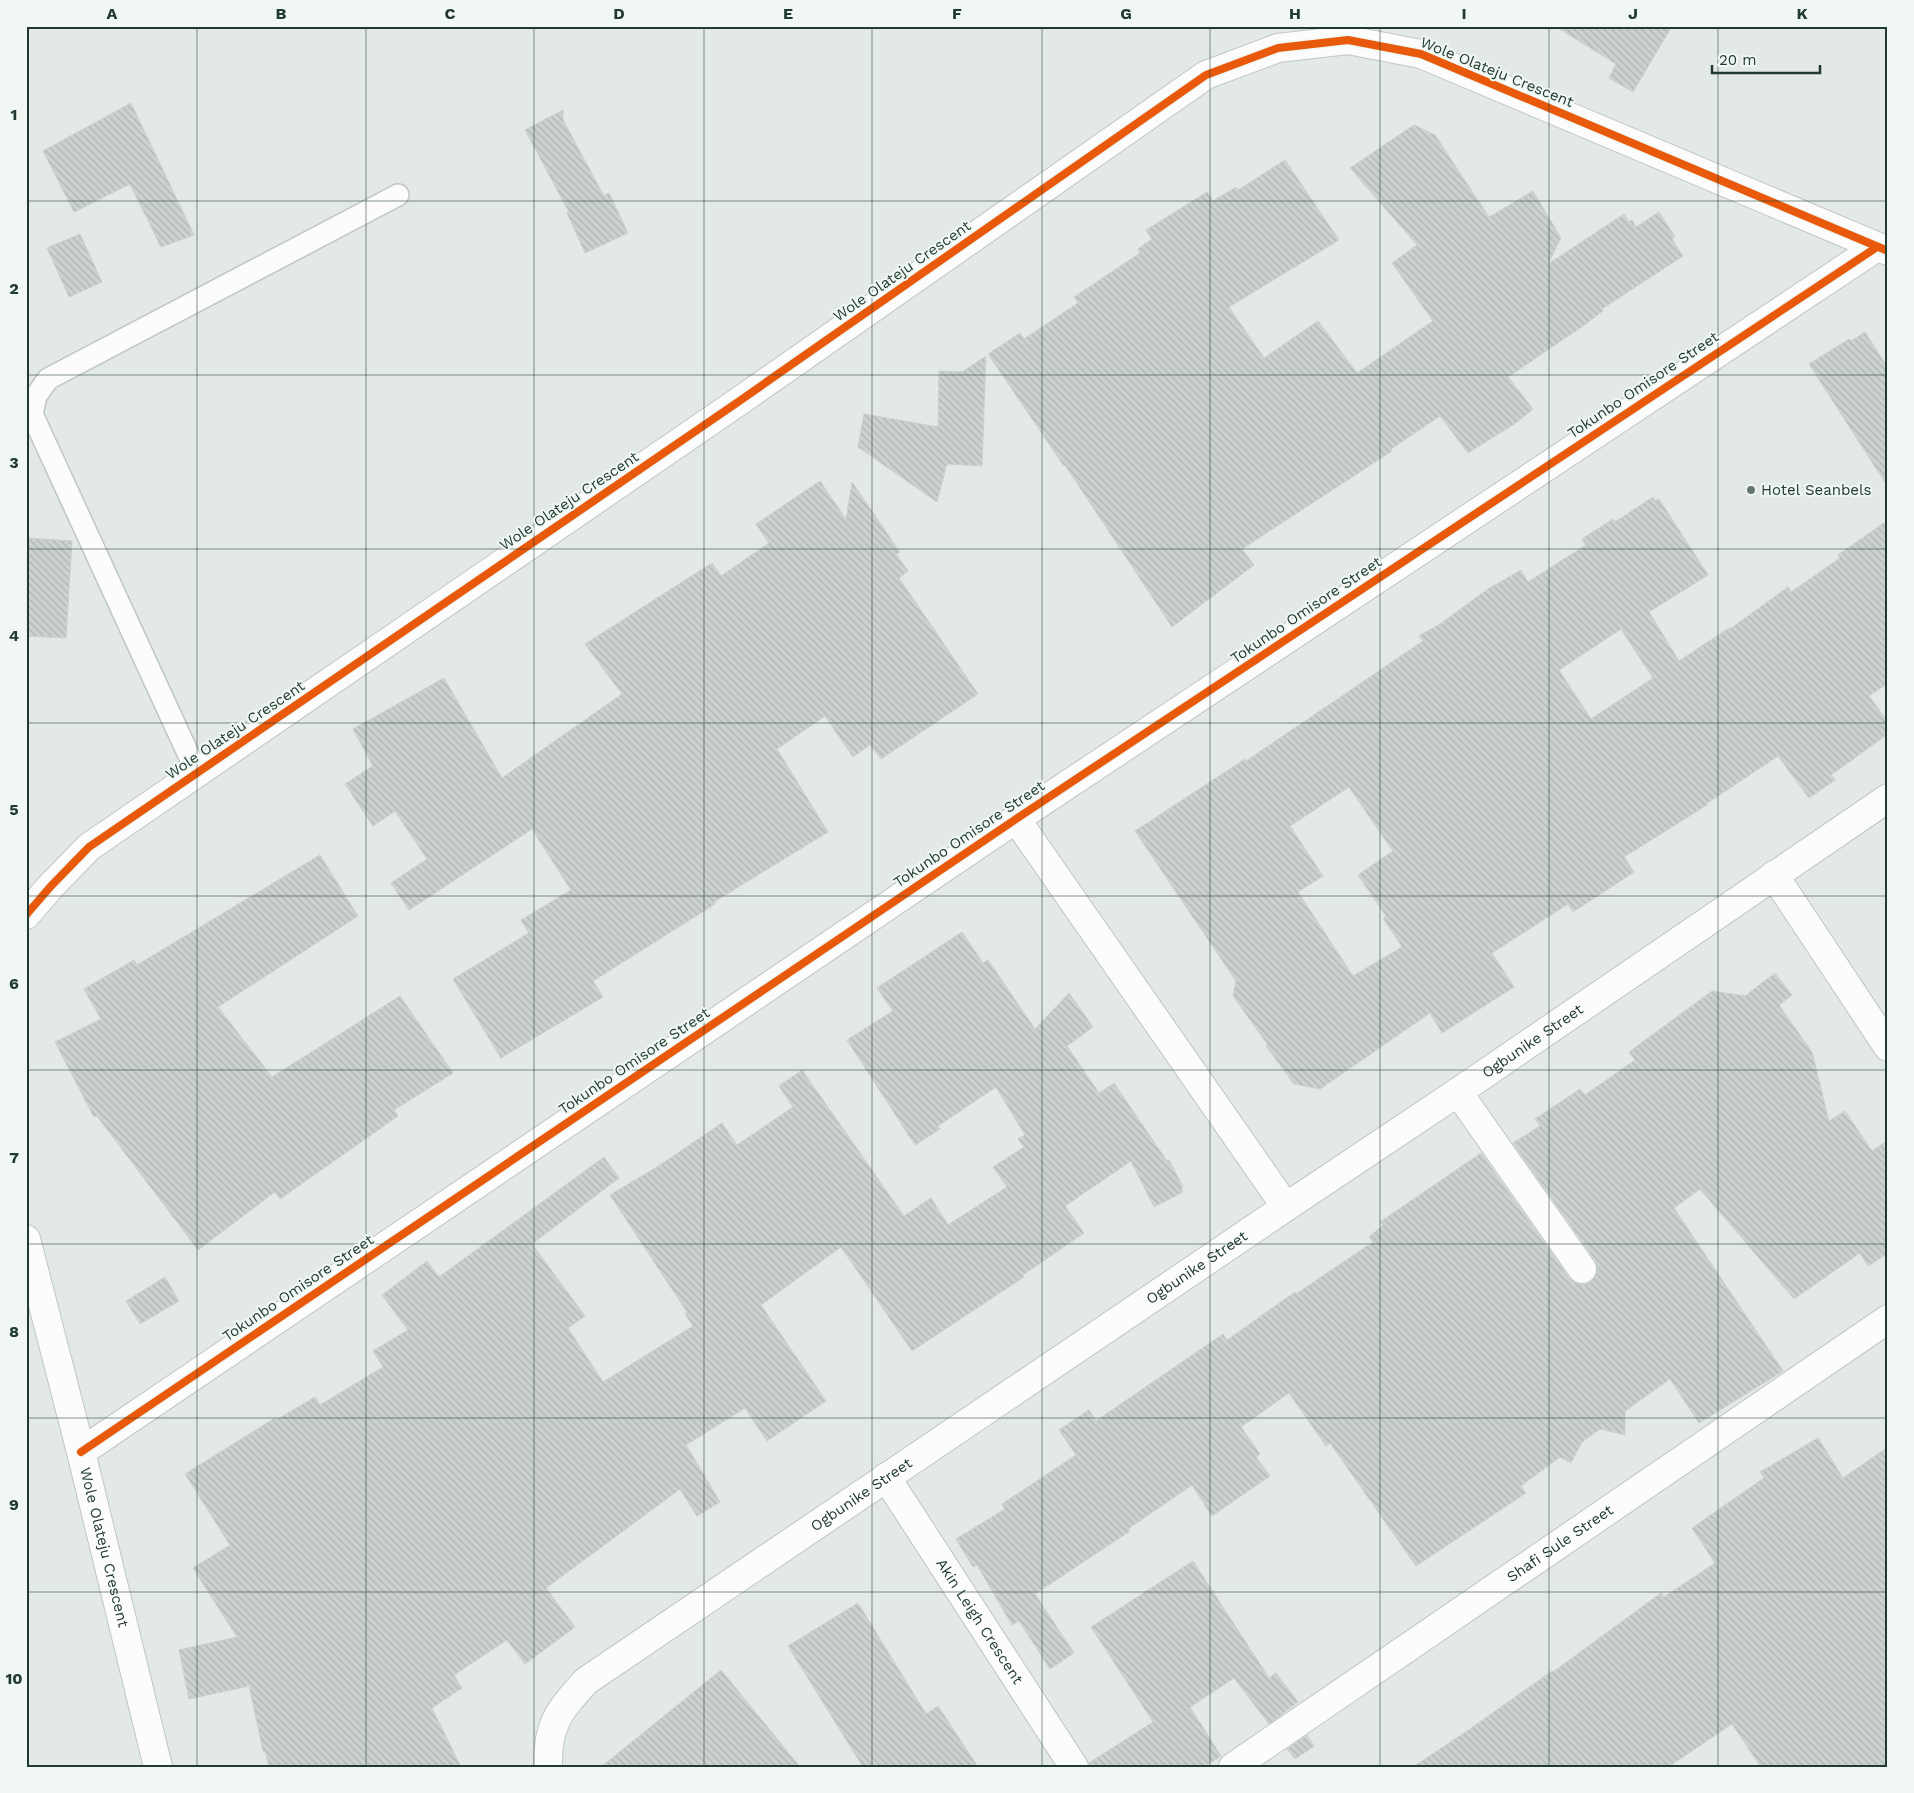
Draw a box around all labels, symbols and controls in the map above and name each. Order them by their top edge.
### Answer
text: A [107,4,118,23]
text: B [276,4,287,23]
text: C [445,4,456,23]
text: D [613,4,625,23]
text: E [783,4,793,23]
text: F [952,4,962,23]
text: G [1120,4,1132,23]
text: H [1289,4,1301,23]
text: I [1461,4,1467,23]
text: J [1628,4,1638,23]
text: K [1796,4,1808,23]
street label: Wole Olateju Crescent [1418,33,1577,111]
scale bar [1712,42,1819,74]
text: 20 m [1719,51,1757,69]
text: 1 [11,105,17,124]
street label: Wole Olateju Crescent [830,216,975,325]
text: 2 [9,279,19,298]
street label: Tokunbo Omisore Street [1564,327,1722,442]
street label: Wole Olateju Crescent [496,447,643,554]
text: 3 [9,453,19,472]
place label: Hotel Seanbels [1761,481,1872,499]
marker: Hotel Seanbels [1745,484,1757,496]
street label: Tokunbo Omisore Street [1227,552,1385,667]
text: 4 [9,626,19,645]
street label: Wole Olateju Crescent [162,676,309,783]
street label: Tokunbo Omisore Street [890,776,1048,891]
text: 5 [9,800,19,819]
text: 6 [9,974,19,993]
street label: Ogbunike Street [1479,1000,1587,1082]
street label: Tokunbo Omisore Street [555,1003,713,1118]
text: 7 [9,1148,19,1167]
street label: Ogbunike Street [1143,1226,1251,1308]
street label: Tokunbo Omisore Street [219,1230,377,1345]
text: 8 [9,1322,19,1341]
street label: Ogbunike Street [807,1453,916,1535]
street label: Wole Olateju Crescent [76,1465,133,1630]
text: 9 [9,1495,19,1514]
street label: Shafi Sule Street [1503,1500,1617,1586]
street label: Akin Leigh Crescent [932,1555,1027,1688]
text: 10 [5,1669,23,1688]

